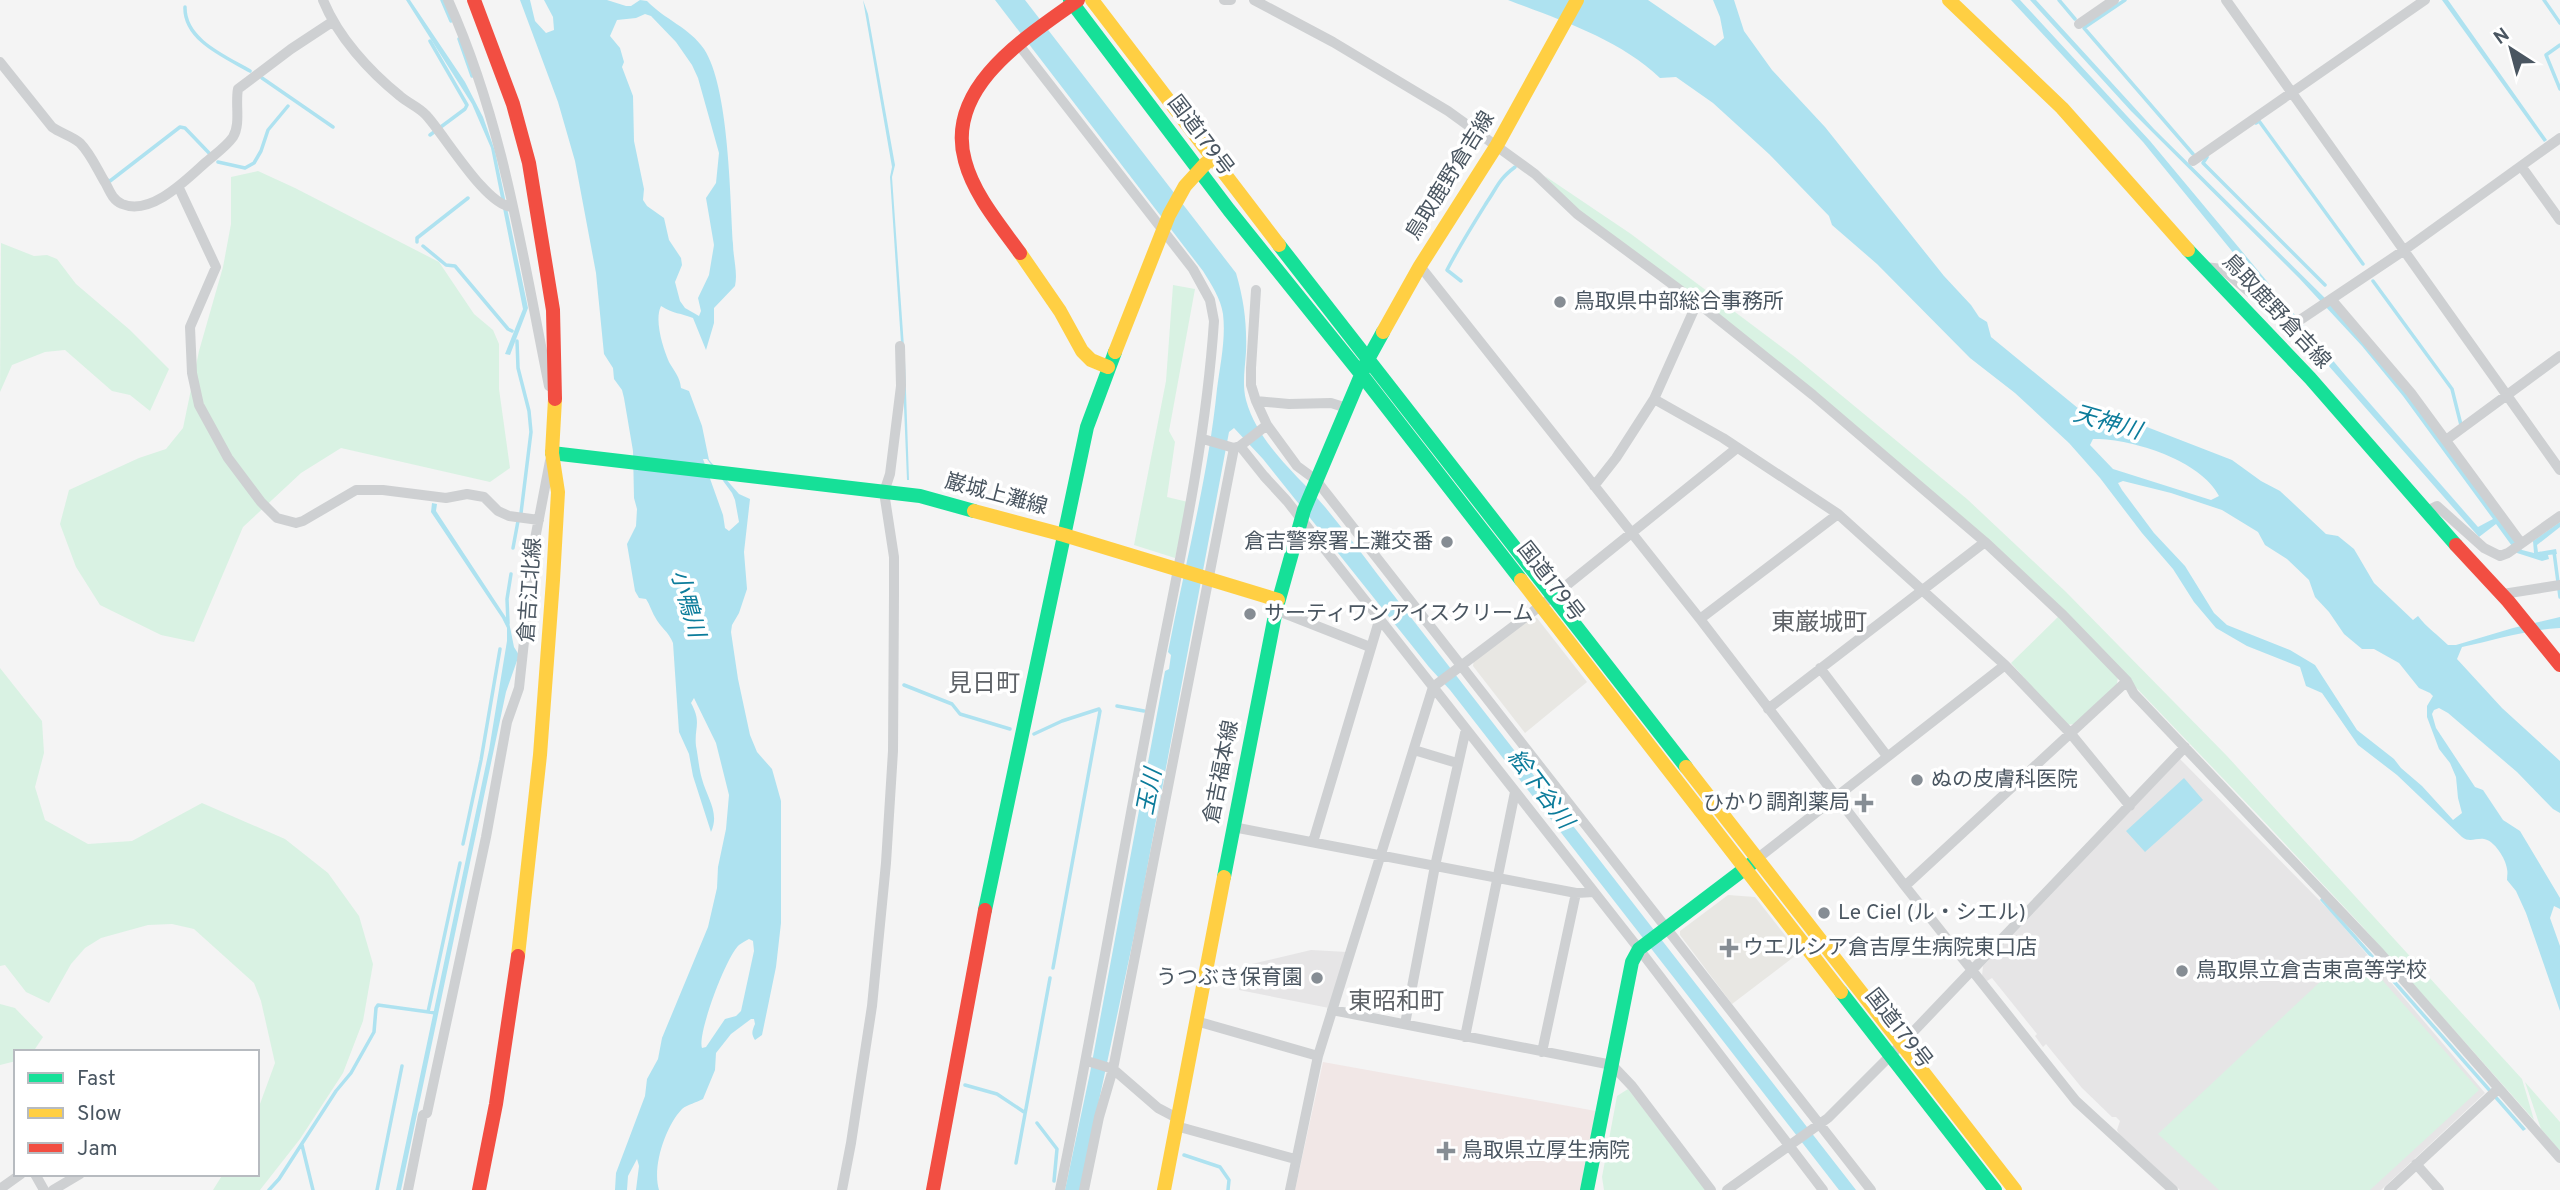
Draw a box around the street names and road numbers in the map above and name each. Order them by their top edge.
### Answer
street label: 国道179号 [1161,90,1239,182]
street label: 鳥取鹿野倉吉線 [1401,107,1501,245]
street label: 鳥取鹿野倉吉線 [2216,249,2336,375]
street label: 巌城上灘線 [942,468,1050,522]
street label: 倉吉江北線 [514,537,548,643]
street label: 国道179号 [1510,537,1590,627]
street label: 倉吉福本線 [1199,718,1245,826]
street label: 国道179号 [1858,984,1938,1074]

